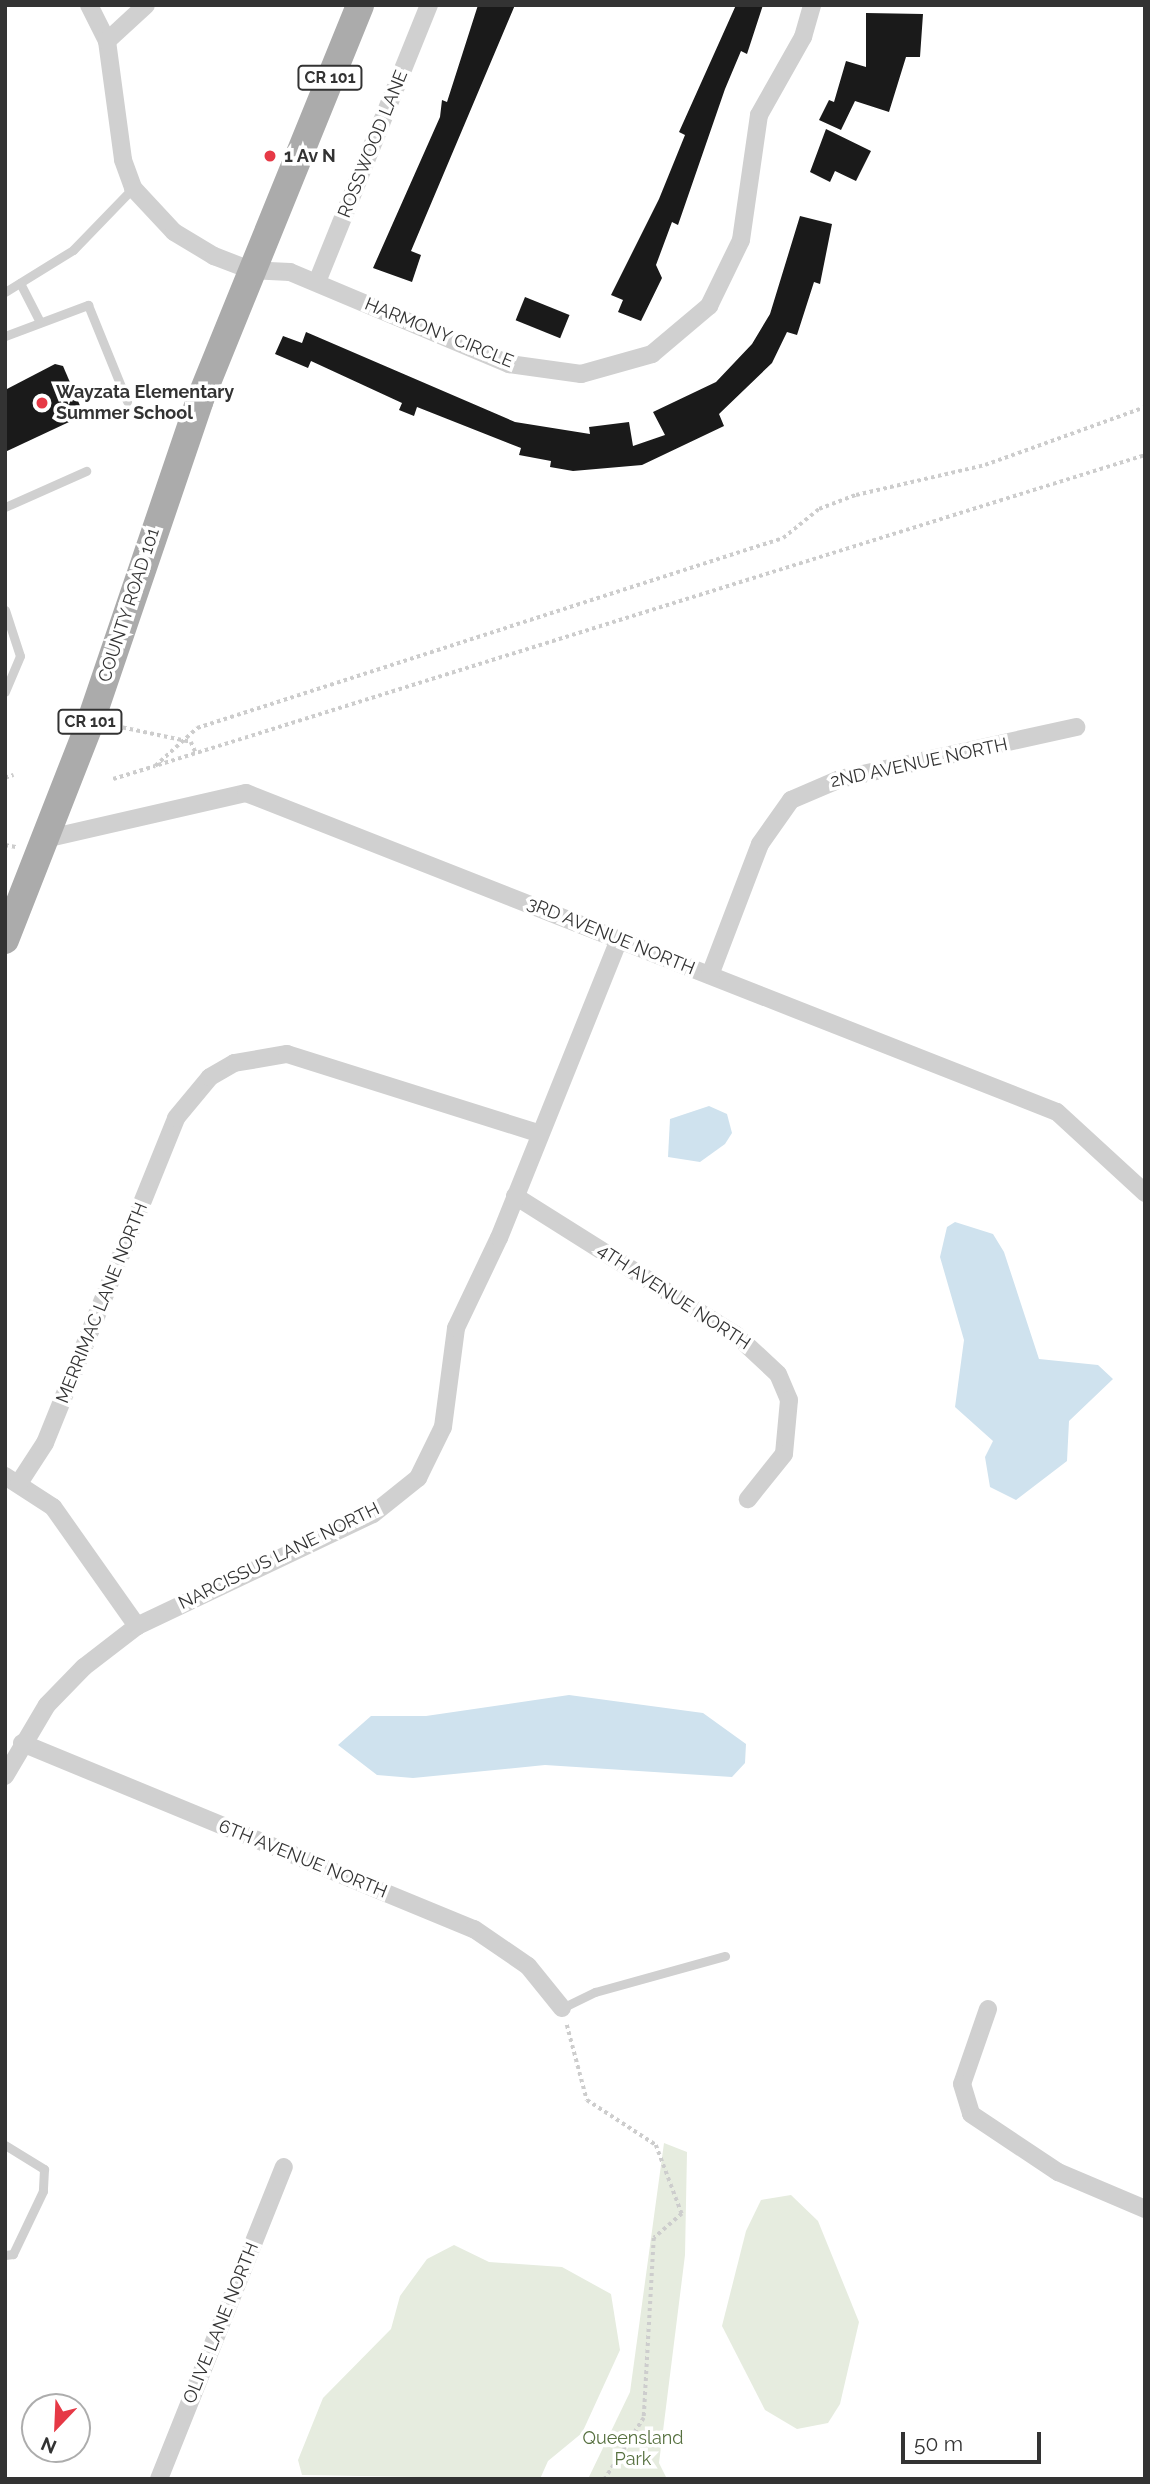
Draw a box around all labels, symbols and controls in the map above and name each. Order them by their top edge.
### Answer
road number: CR 101 [297,66,363,90]
street label: ROSSWOOD LANE [334,67,412,221]
place label: 1 Av N [284,145,337,167]
marker: 1 Av N [262,148,278,164]
street label: HARMONY CIRCLE [361,293,517,373]
place label: Wayzata Elementary Summer School [56,382,234,424]
marker: Wayzata Elementary Summer School [34,395,50,411]
street label: COUNTY ROAD 101 [94,525,164,685]
road number: CR 101 [57,709,123,734]
street label: 2ND AVENUE NORTH [828,734,1010,792]
street label: 3RD AVENUE NORTH [524,892,698,980]
street label: MERRIMAC LANE NORTH [52,1199,152,1407]
street label: 4TH AVENUE NORTH [593,1239,755,1355]
street label: NARCISSUS LANE NORTH [175,1498,383,1614]
street label: 6TH AVENUE NORTH [215,1815,391,1903]
street label: OLIVE LANE NORTH [179,2239,263,2407]
north arrow [21,2393,91,2463]
scale bar [905,2418,1045,2462]
park label: Queensland Park [583,2428,683,2470]
text: 50 m [914,2431,963,2456]
text: N [38,2433,60,2458]

